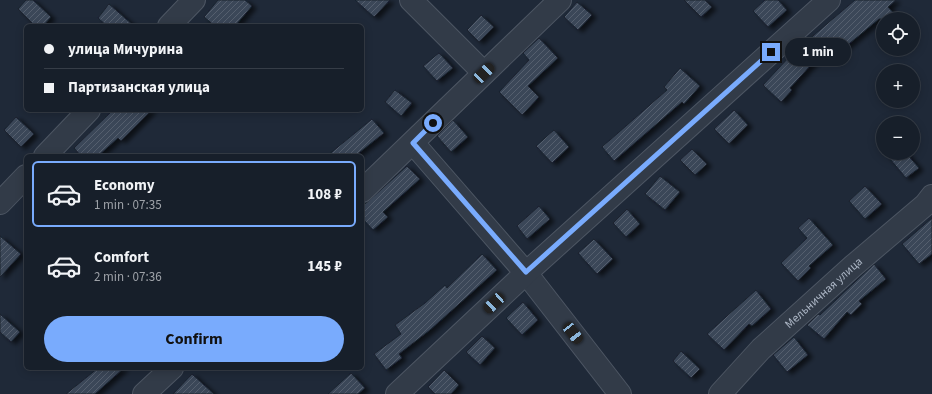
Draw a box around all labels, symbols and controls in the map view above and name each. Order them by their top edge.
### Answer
map controls [876,12,920,160]
button: locate [876,12,920,56]
callout: 1 min [785,38,851,66]
text: улица Мичурина [68,39,183,60]
route end [762,43,780,61]
text: 1 min [802,43,834,61]
car [471,60,497,86]
button: + [876,64,920,108]
text: Партизанская улица [68,77,210,98]
route start [424,114,442,132]
button: − [876,116,920,160]
text: Economy [94,175,155,196]
icon: car [46,176,82,212]
text: 108 ₽ [307,184,342,205]
text: 1 min · 07:35 [94,196,162,214]
text: Comfort [94,247,149,268]
icon: car [46,248,82,284]
street label: Мельничная улица [781,253,866,332]
text: 145 ₽ [307,256,342,277]
text: 2 min · 07:36 [94,268,162,286]
car [481,290,507,316]
button: Confirm [44,316,344,362]
car [561,320,585,346]

